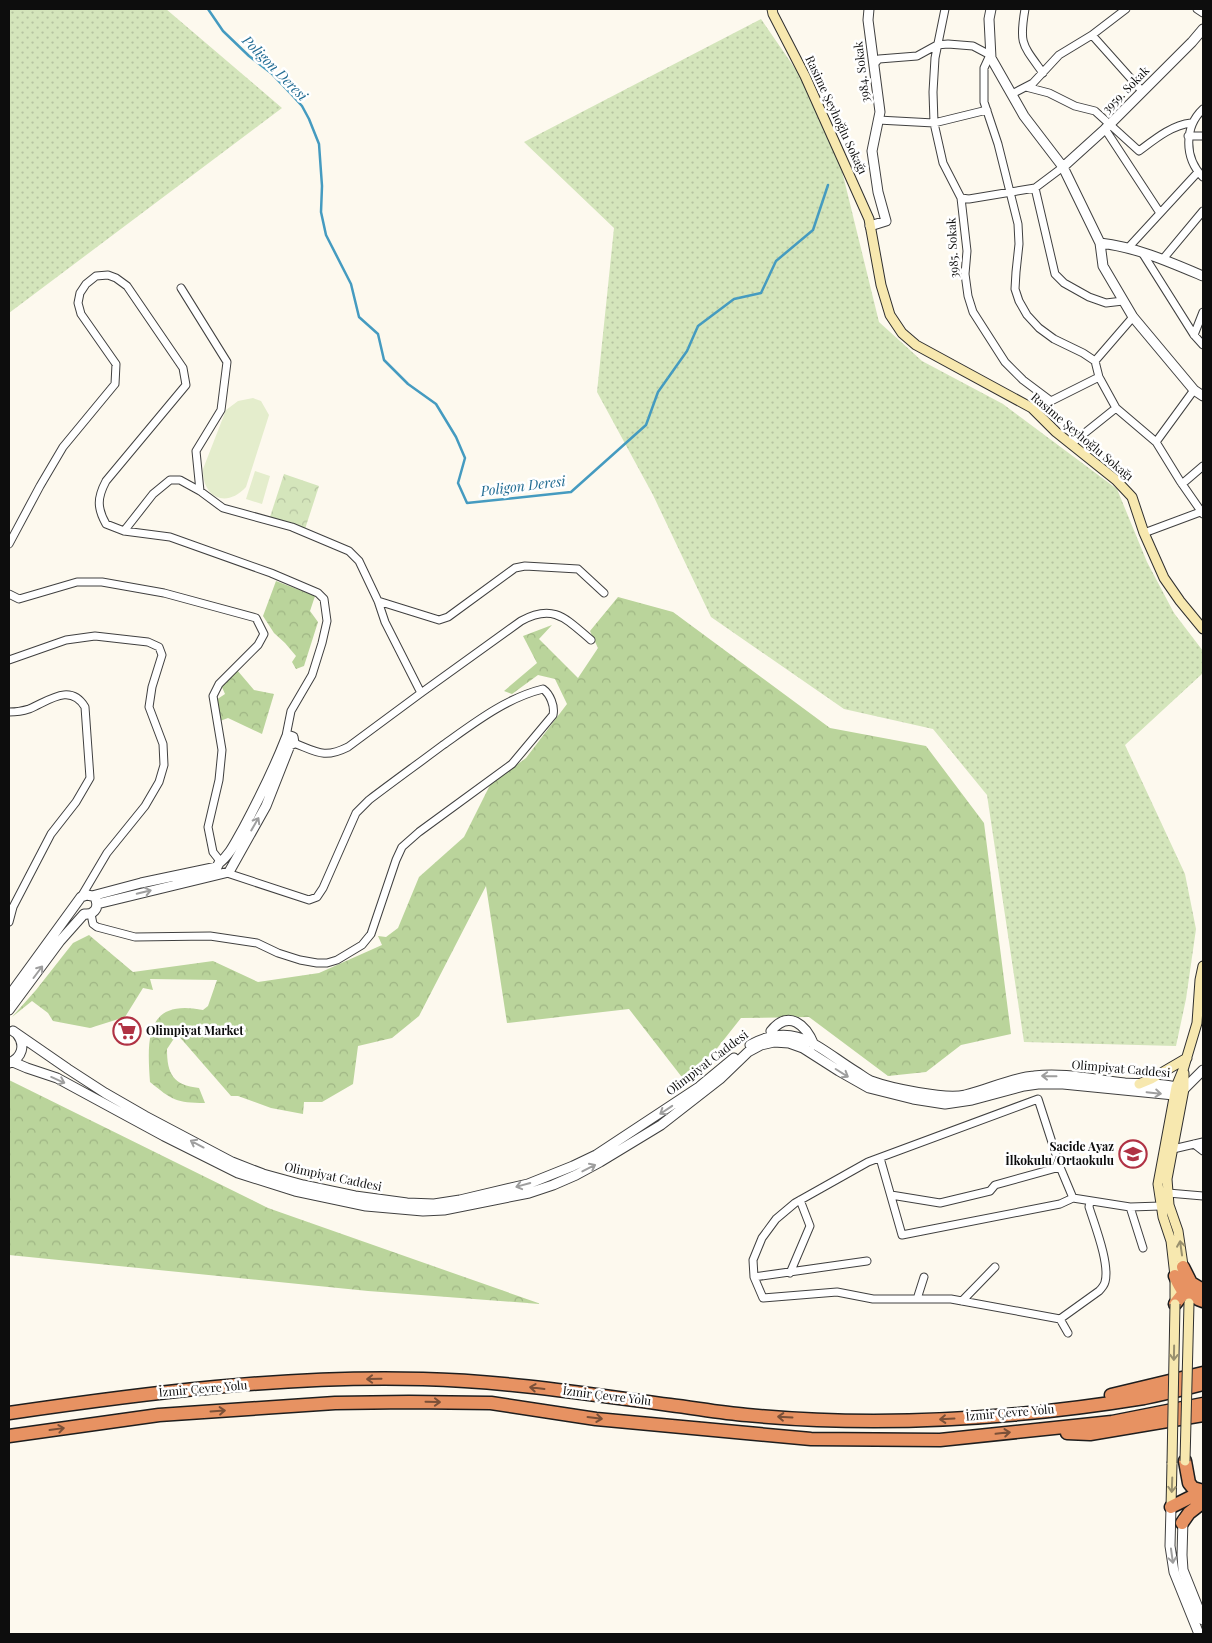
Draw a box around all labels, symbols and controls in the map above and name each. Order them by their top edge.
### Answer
water label: Poligon Deresi [238,30,313,105]
street label: 3984. Sokak [849,40,873,104]
street label: Rasime Şeyhoğlu Sokağı [802,53,872,177]
street label: 3959. Sokak [1098,62,1153,116]
street label: 3985. Sokak [942,217,962,279]
street label: Rasime Şeyhoğlu Sokağı [1028,389,1138,484]
water label: Poligon Deresi [478,471,567,500]
one-way arrow [251,817,261,832]
one-way arrow [136,887,152,896]
one-way arrow [33,965,43,979]
supermarket icon: Olimpiyat Market [112,1016,142,1046]
place label: Olimpiyat Market [146,1022,244,1038]
street label: Olimpiyat Caddesi [662,1026,751,1098]
street label: Olimpiyat Caddesi [1071,1056,1172,1080]
one-way arrow [835,1068,849,1078]
one-way arrow [1041,1071,1057,1081]
one-way arrow [50,1075,65,1085]
one-way arrow [1146,1088,1162,1098]
one-way arrow [659,1105,673,1115]
place label: Sacide Ayaz İlkokulu/Ortaokulu [1005,1138,1115,1168]
one-way arrow [190,1139,205,1148]
school or university icon: Sacide Ayaz İlkokulu/Ortaokulu [1118,1139,1148,1169]
street label: Olimpiyat Caddesi [283,1158,384,1194]
one-way arrow [581,1163,596,1172]
one-way arrow [515,1181,531,1190]
one-way arrow [1176,1241,1186,1257]
one-way arrow [1169,1344,1179,1360]
one-way arrow [367,1375,383,1384]
street label: İzmir Çevre Yolu [158,1376,248,1400]
street label: İzmir Çevre Yolu [562,1382,652,1408]
one-way arrow [529,1383,545,1393]
one-way arrow [424,1397,441,1407]
street label: İzmir Çevre Yolu [965,1400,1055,1424]
one-way arrow [210,1406,226,1416]
one-way arrow [586,1413,602,1423]
one-way arrow [777,1413,793,1422]
one-way arrow [939,1414,955,1423]
one-way arrow [49,1424,65,1434]
one-way arrow [995,1428,1011,1438]
one-way arrow [1167,1477,1176,1493]
one-way arrow [1167,1548,1177,1564]

